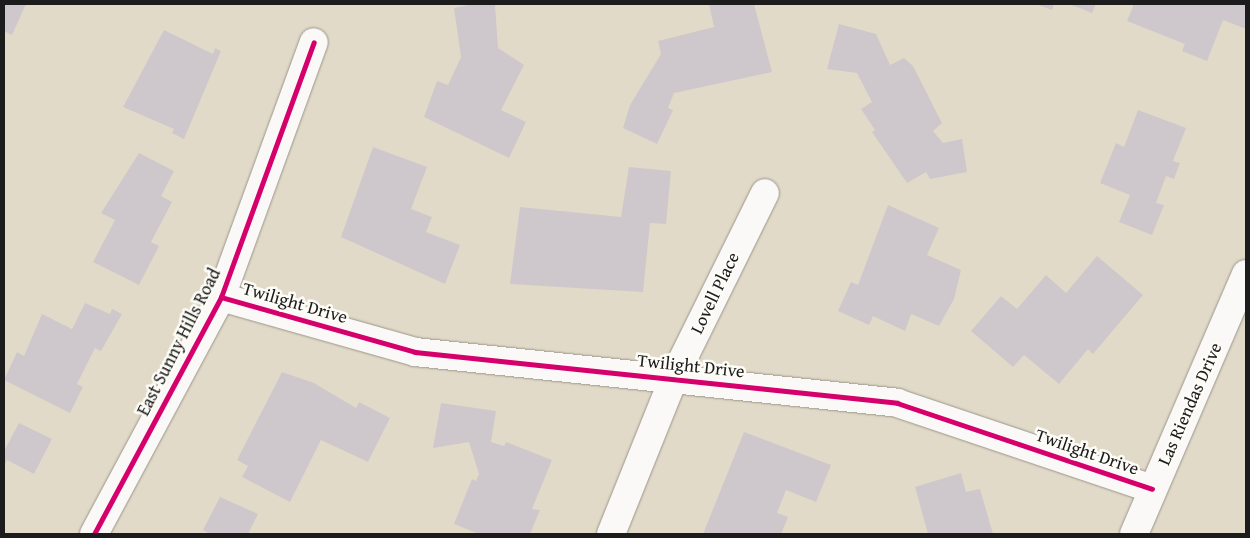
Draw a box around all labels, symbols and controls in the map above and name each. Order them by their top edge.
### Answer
street label: Lovell Place [686,249,744,337]
street label: East Sunny Hills Road [132,265,226,419]
street label: Twilight Drive [240,278,350,328]
street label: Las Riendas Drive [1153,339,1227,469]
street label: Twilight Drive [636,350,746,382]
street label: Twilight Drive [1033,424,1141,480]

